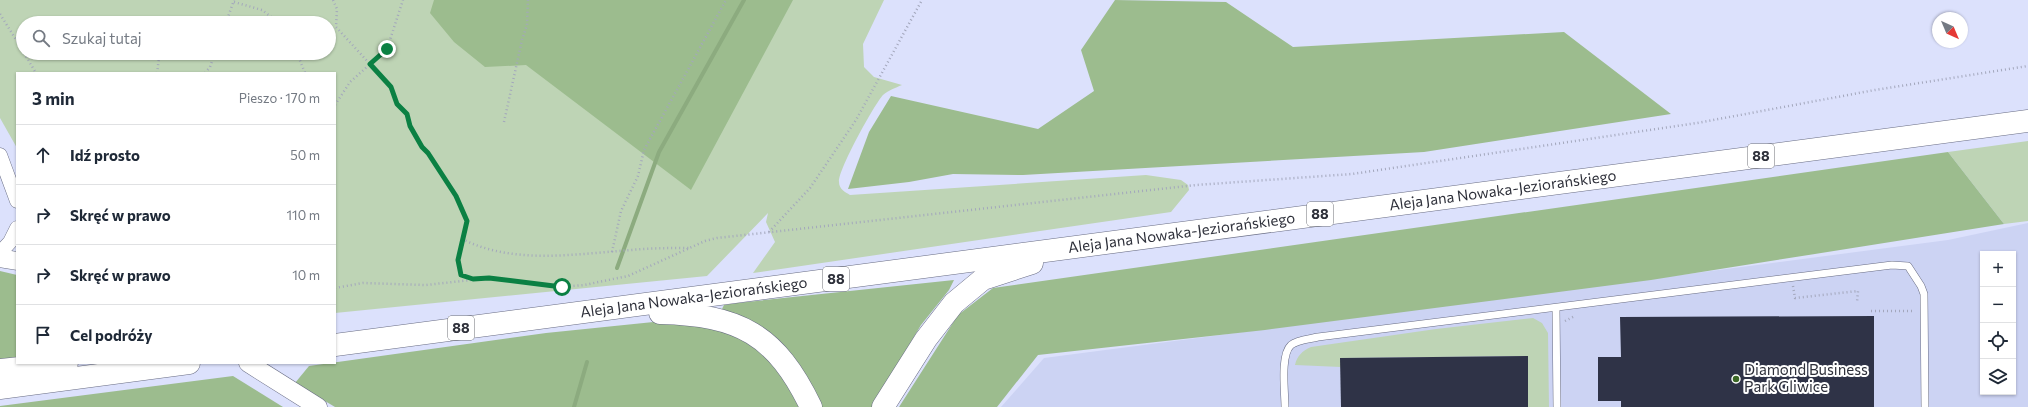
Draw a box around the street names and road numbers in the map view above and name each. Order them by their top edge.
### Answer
road number: 88 [1748,144,1774,168]
street label: Aleja Jana Nowaka-Jeziorańskiego [1388,166,1617,213]
road number: 88 [1307,202,1333,226]
street label: Aleja Jana Nowaka-Jeziorańskiego [1067,208,1296,256]
road number: 88 [823,267,849,291]
street label: Aleja Jana Nowaka-Jeziorańskiego [579,273,808,320]
road number: 88 [448,316,474,340]

